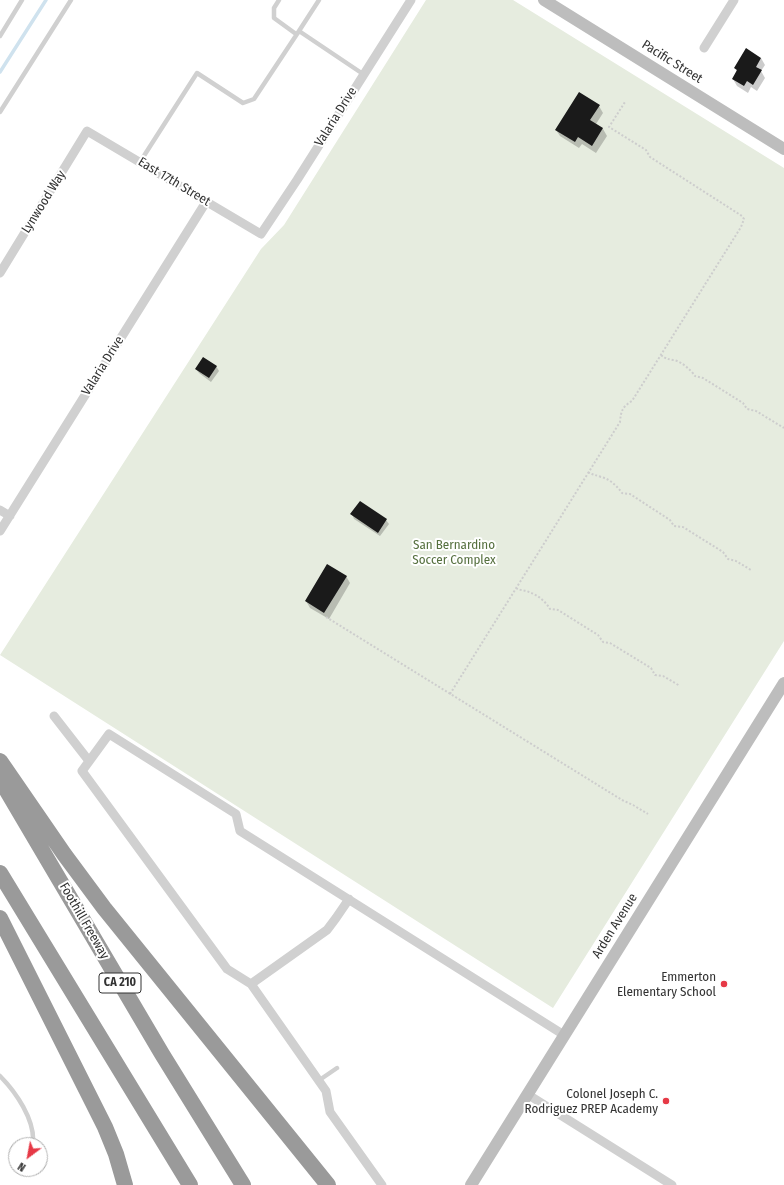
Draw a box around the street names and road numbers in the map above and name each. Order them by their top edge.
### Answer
street label: Pacific Street [639,37,705,87]
street label: Valaria Drive [312,85,360,149]
street label: East 17th Street [135,154,213,210]
street label: Lynwood Way [19,168,69,236]
street label: Valaria Drive [79,334,127,398]
street label: Foothill Freeway [56,880,112,962]
street label: Arden Avenue [589,891,641,961]
road number: CA 210 [99,973,141,993]

